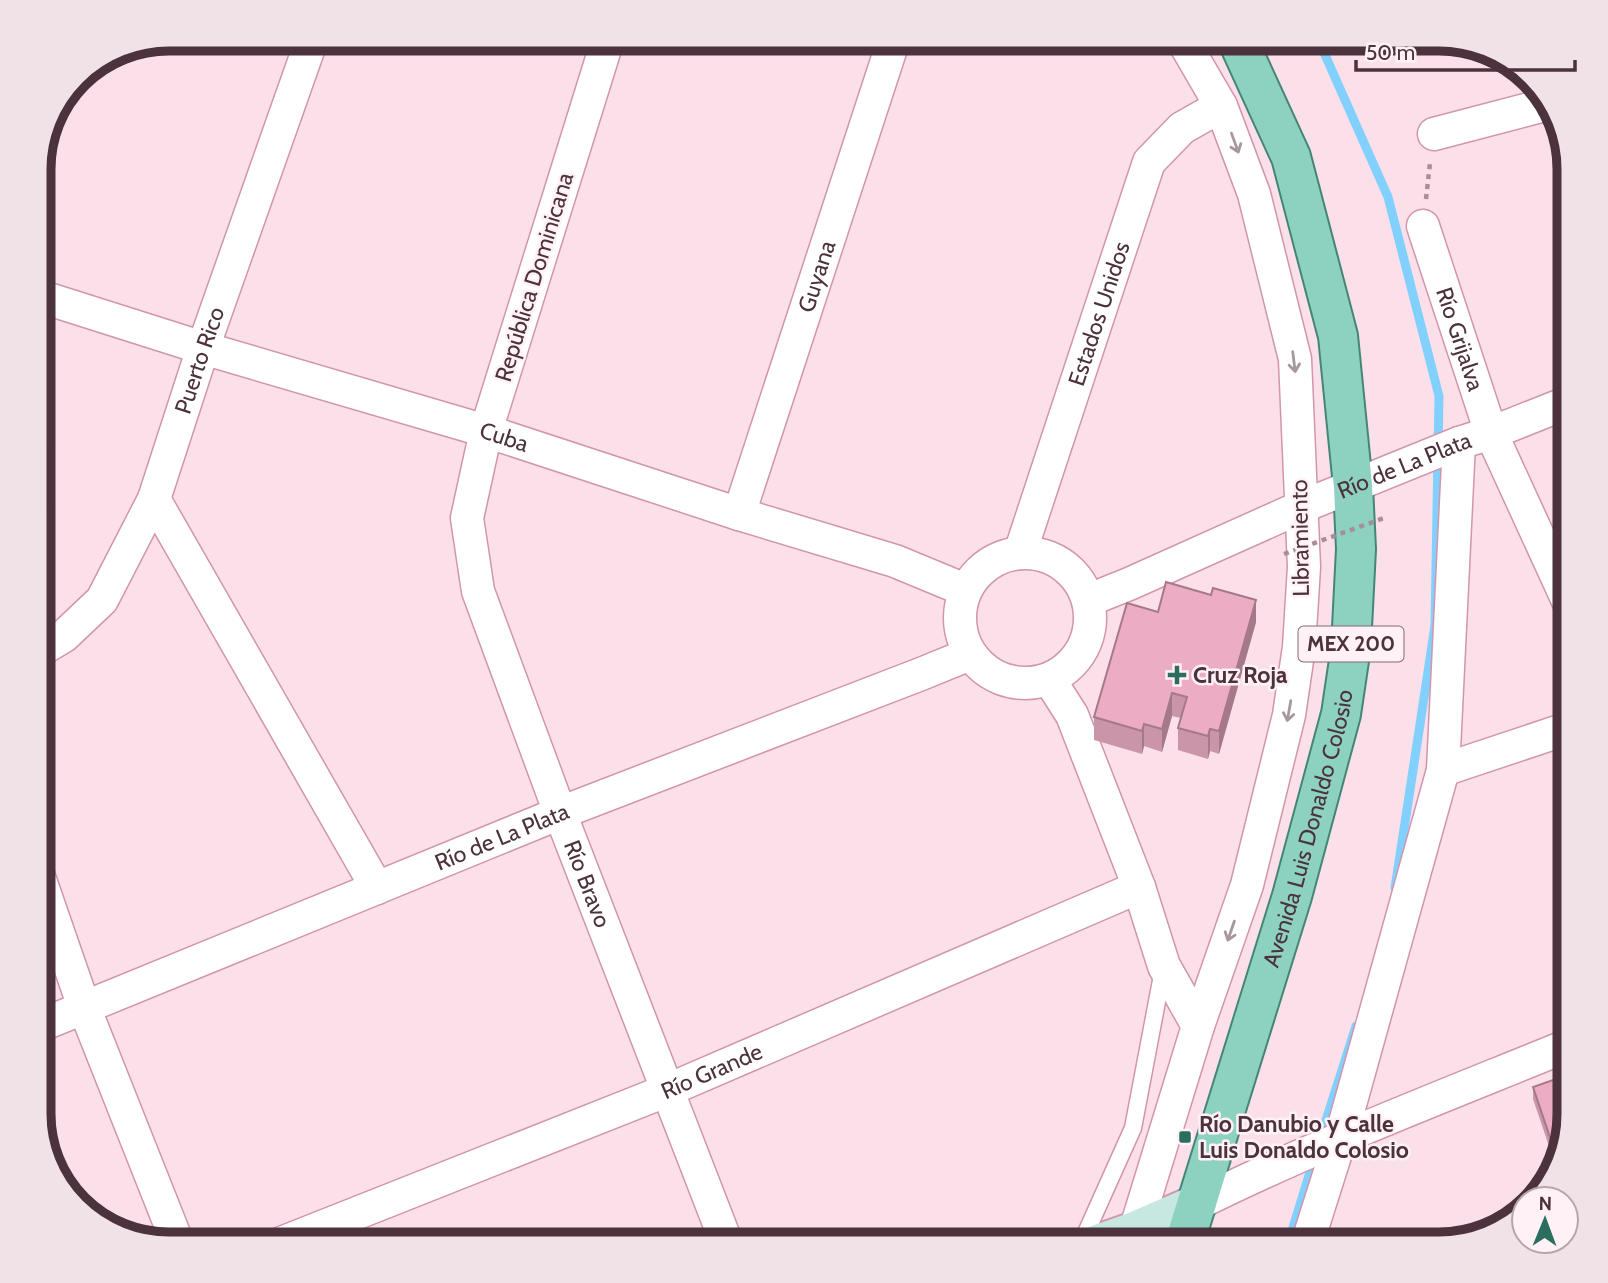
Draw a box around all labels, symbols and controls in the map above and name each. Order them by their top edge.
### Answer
scale bar [1356,28,1575,72]
text: 50 m [1366,40,1415,65]
one-way arrow [1230,131,1242,153]
street label: República Dominicana [489,169,579,385]
street label: Guyana [792,237,841,316]
street label: Estados Unidos [1062,238,1136,389]
street label: Río Grijalva [1430,284,1490,394]
street label: Puerto Rico [169,303,230,417]
one-way arrow [1288,350,1301,373]
street label: Cuba [476,416,532,458]
street label: Río de La Plata [1333,426,1475,505]
street label: Libramiento [1285,479,1315,597]
road number: MEX 200 [1298,626,1404,662]
place label: Cruz Roja [1193,661,1288,689]
marker: Cruz Roja [1167,665,1187,685]
street label: Avenida Luis Donaldo Colosio [1257,688,1358,971]
one-way arrow [1282,699,1295,722]
street label: Río de La Plata [431,797,573,877]
street label: Río Bravo [558,836,617,932]
one-way arrow [1224,919,1236,941]
street label: Río Grande [657,1037,767,1105]
place label: Río Danubio y Calle Luis Donaldo Colosio [1199,1110,1409,1164]
marker: Río Danubio y Calle Luis Donaldo Colosio [1177,1129,1193,1145]
north arrow [1510,1185,1580,1255]
text: N [1538,1192,1552,1215]

